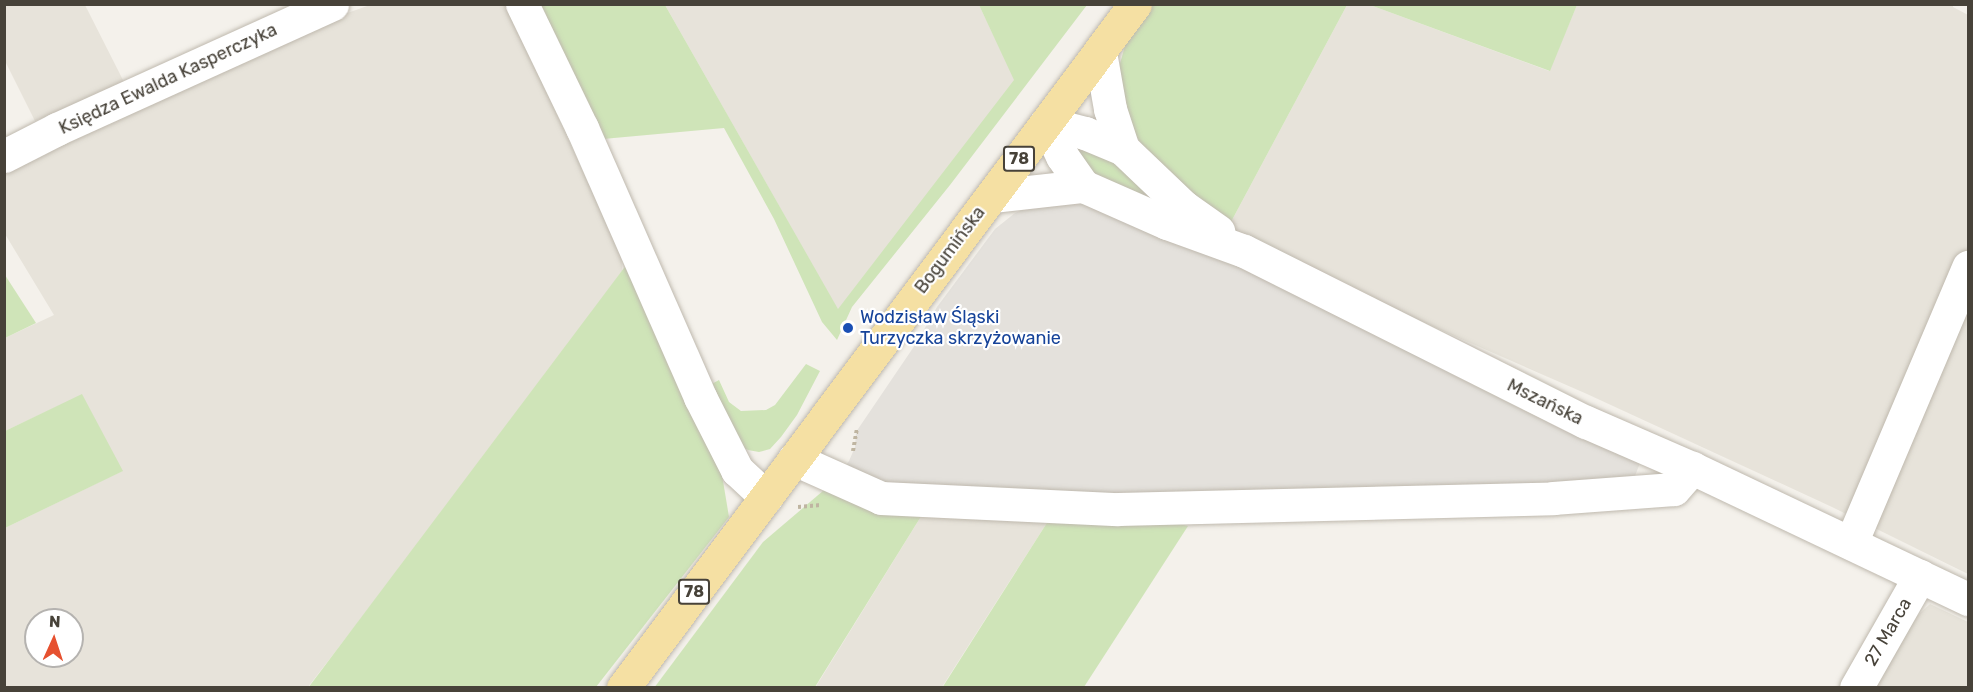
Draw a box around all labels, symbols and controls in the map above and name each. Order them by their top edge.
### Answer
street label: Księdza Ewalda Kasperczyka [56,19,280,139]
road number: 78 [1002,146,1036,172]
street label: Bogumińska [910,202,990,298]
place label: Wodzisław Śląski Turzyczka skrzyżowanie [860,307,1061,350]
marker: Wodzisław Śląski Turzyczka skrzyżowanie [841,321,855,335]
street label: Mszańska [1504,374,1586,430]
road number: 78 [678,579,710,605]
street label: 27 Marca [1860,594,1916,670]
north arrow [24,608,84,668]
text: N [49,612,61,631]

